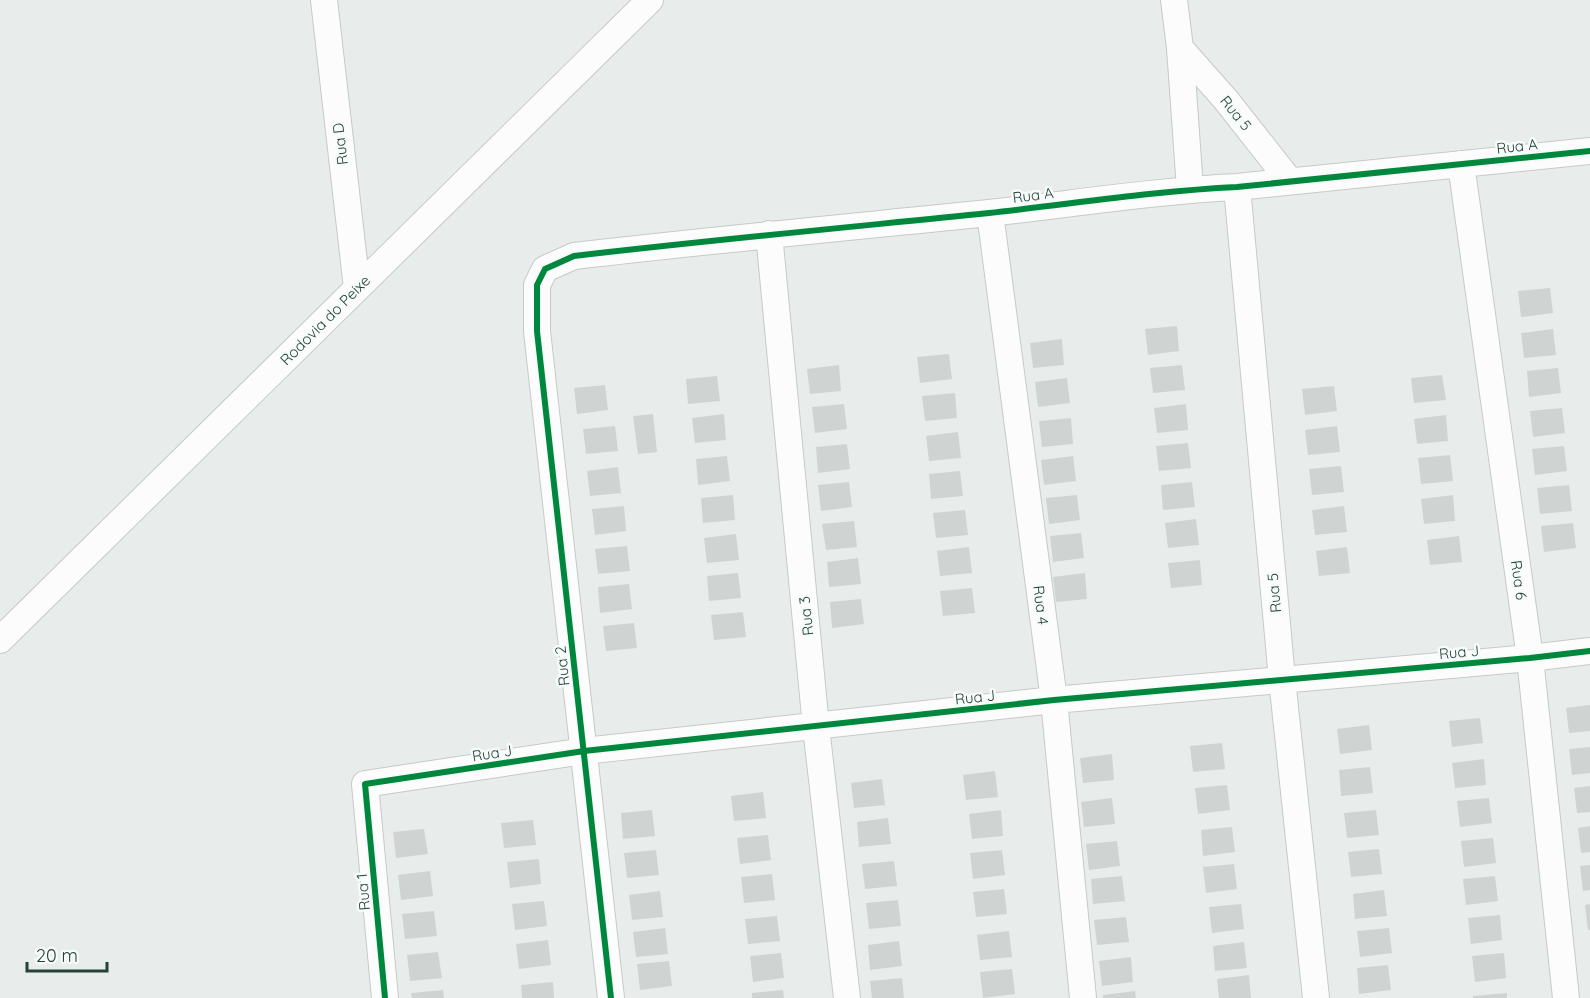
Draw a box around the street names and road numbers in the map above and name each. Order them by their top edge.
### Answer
street label: Rua 5 [1216,92,1256,134]
street label: Rua D [328,122,352,166]
street label: Rua A [1495,134,1539,158]
street label: Rua A [1011,183,1055,207]
street label: Rodovia do Peixe [276,271,374,369]
street label: Rua 6 [1507,559,1531,601]
street label: Rua 5 [1263,572,1285,614]
street label: Rua 4 [1029,584,1053,626]
street label: Rua 3 [794,595,818,637]
street label: Rua J [1438,641,1480,663]
street label: Rua 2 [550,645,574,687]
street label: Rua J [954,685,996,709]
street label: Rua J [471,740,513,766]
street label: Rua 1 [352,873,374,911]

